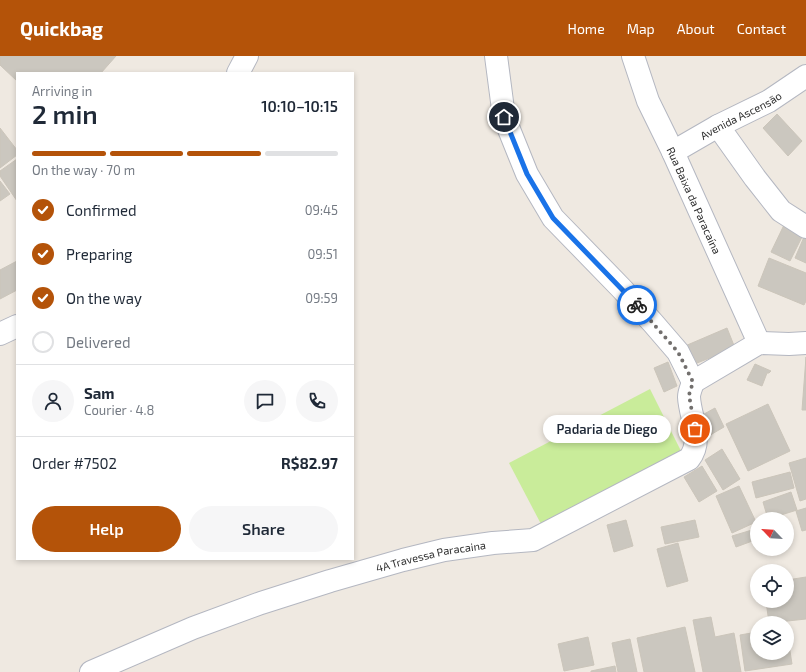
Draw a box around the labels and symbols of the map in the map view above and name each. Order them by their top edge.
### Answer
street label: Avenida Ascensão [697,88,784,142]
pin [487,100,521,134]
street label: Rua Baixa da Paracaína [665,144,724,256]
courier [617,285,657,325]
pin [678,412,712,446]
callout: Padaria de Diego [543,415,671,443]
north arrow [750,512,794,556]
street label: 4A Travessa Paracaina [374,538,487,574]

